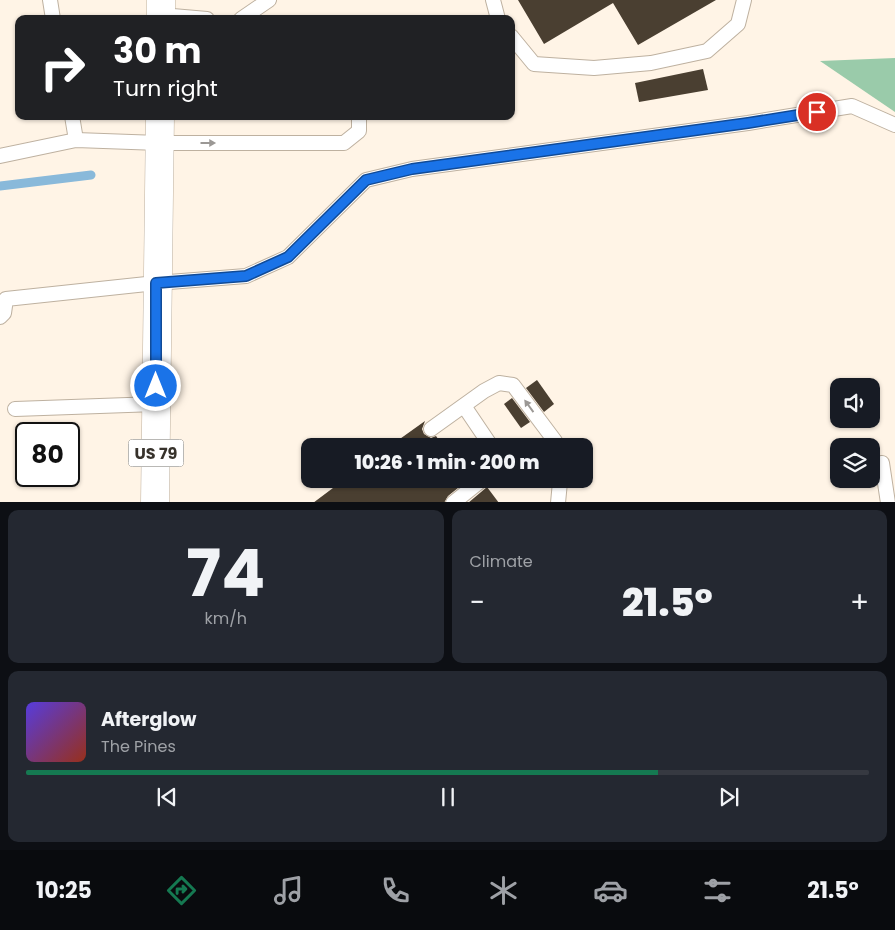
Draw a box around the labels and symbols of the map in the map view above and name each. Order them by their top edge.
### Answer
pin [796,91,838,133]
one-way arrow [200,139,216,147]
position arrow [129,359,181,411]
one-way arrow [524,400,534,413]
speed limit sign: 80 [15,422,80,487]
road number: US 79 [128,439,184,466]

